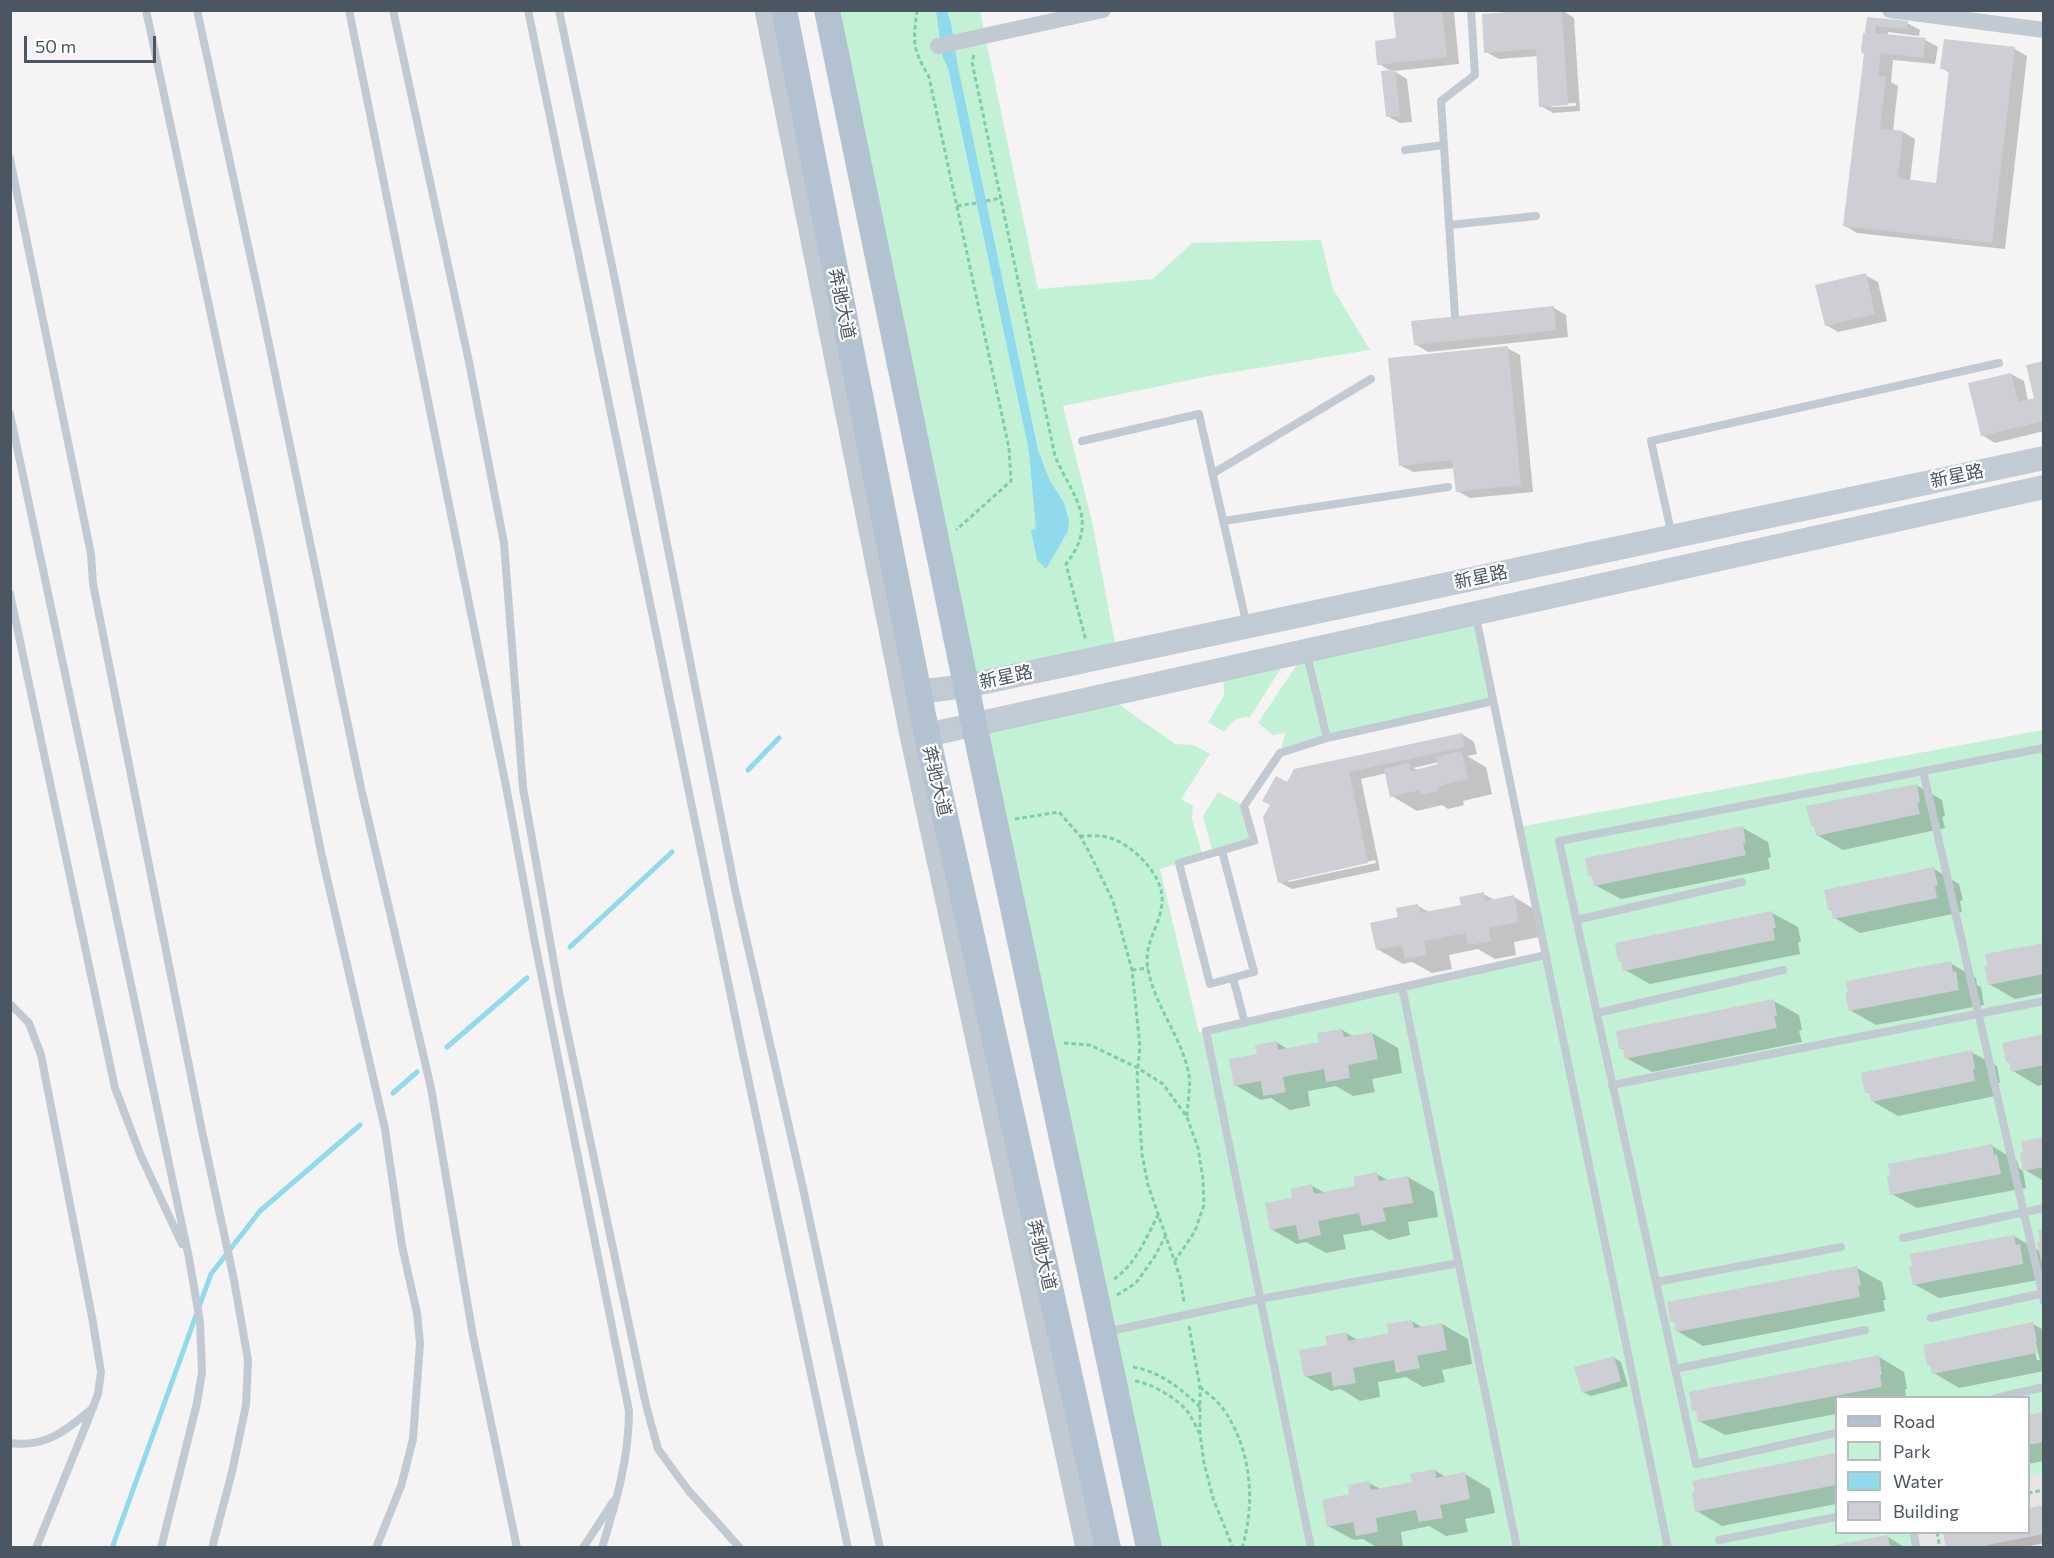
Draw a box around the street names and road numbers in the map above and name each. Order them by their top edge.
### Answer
street label: 奔驰大道 [825,267,859,341]
street label: 新星路 [1928,460,1986,492]
street label: 新星路 [1452,561,1510,593]
street label: 新星路 [977,661,1035,693]
street label: 奔驰大道 [918,743,956,819]
street label: 奔驰大道 [1023,1217,1061,1293]

